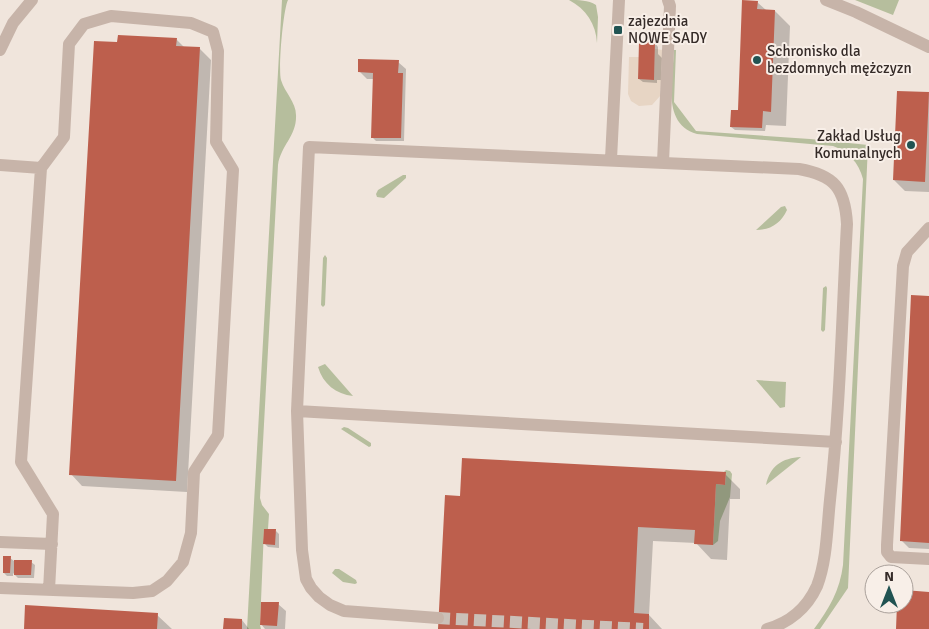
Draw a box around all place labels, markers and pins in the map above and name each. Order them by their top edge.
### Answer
place label: zajezdnia NOWE SADY [628,12,708,47]
marker: zajezdnia NOWE SADY [612,24,624,36]
place label: Schronisko dla bezdomnych mężczyzn [767,42,912,77]
marker: Schronisko dla bezdomnych mężczyzn [751,54,763,66]
place label: Zakład Usług Komunalnych [814,127,901,162]
marker: Zakład Usług Komunalnych [905,139,917,151]

